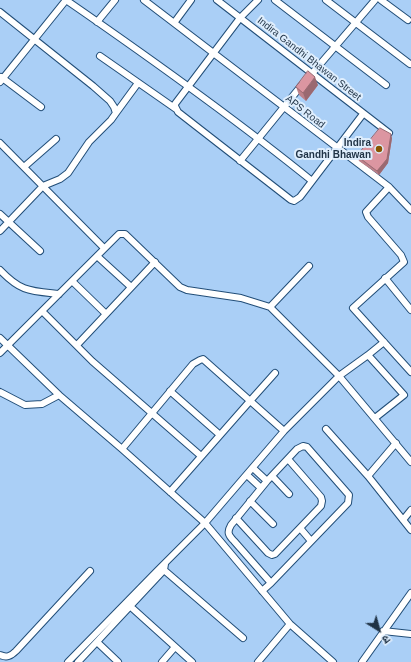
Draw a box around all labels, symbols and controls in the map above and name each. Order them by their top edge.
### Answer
street label: Indira Gandhi Bhawan Street [255,15,363,103]
street label: APS Road [283,93,327,131]
place label: Indira Gandhi Bhawan [295,137,371,160]
marker: Indira Gandhi Bhawan [374,144,384,154]
north arrow [359,610,399,650]
text: उ [380,633,392,646]

